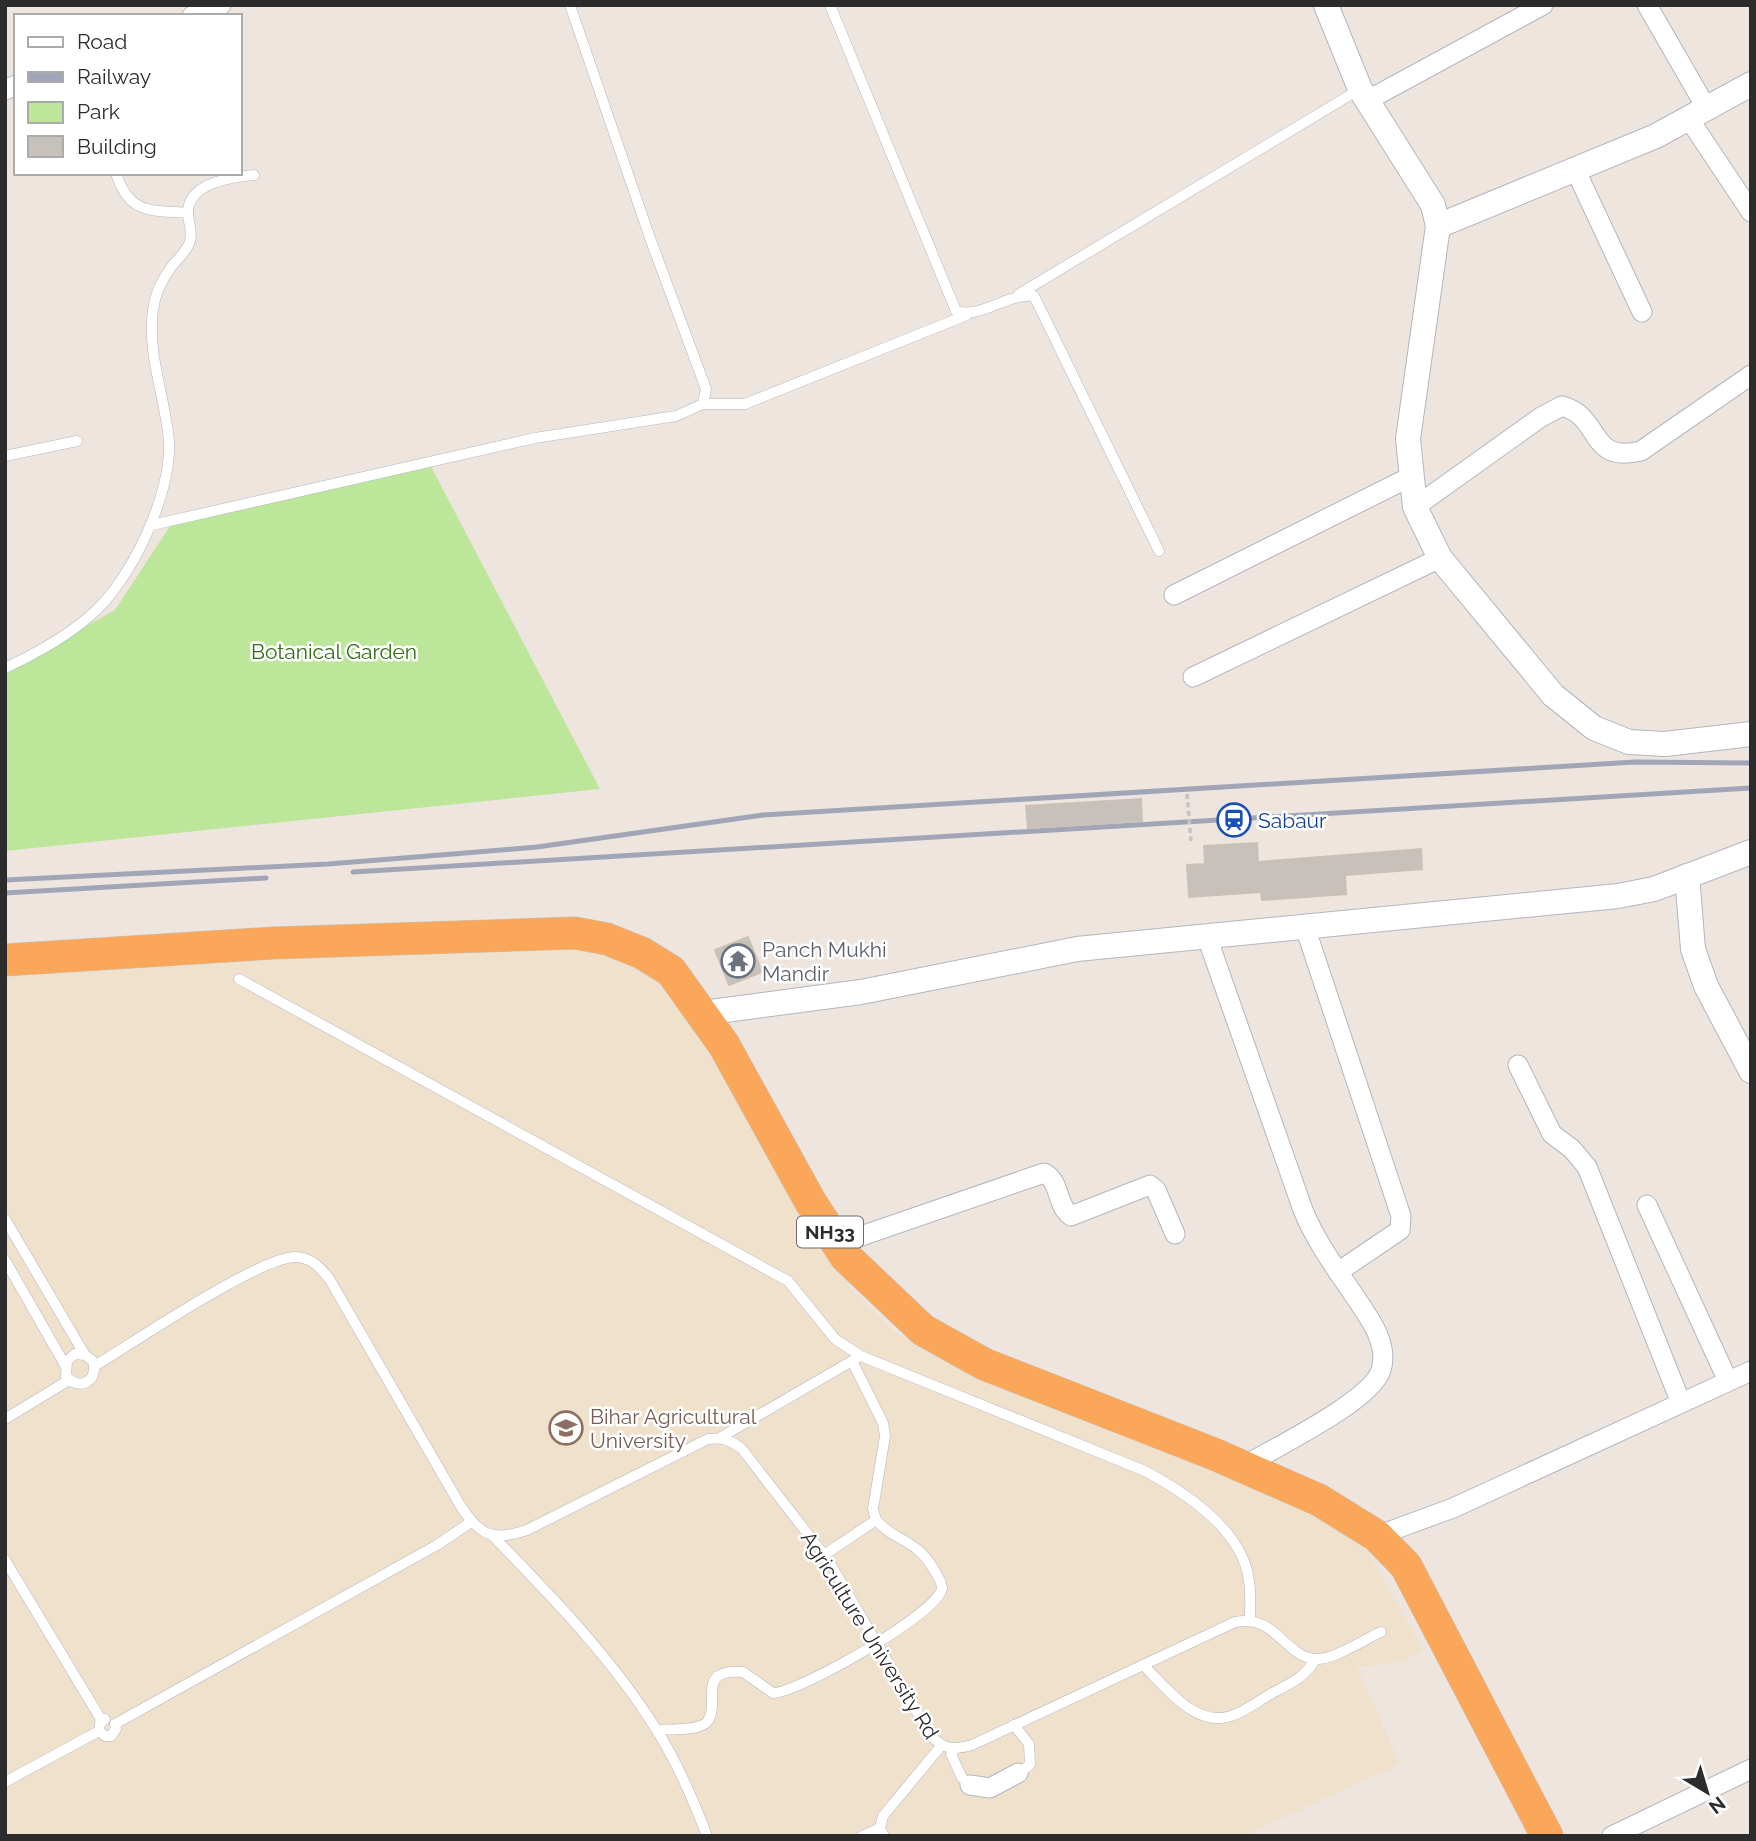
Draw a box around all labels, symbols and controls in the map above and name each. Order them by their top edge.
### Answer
legend [14,14,242,175]
text: Road [77,29,127,54]
text: Railway [77,64,151,89]
text: Park [77,99,120,124]
text: Building [77,134,157,159]
park label: Botanical Garden [251,639,417,664]
station icon: Sabaur [1215,801,1253,839]
place label: Sabaur [1258,808,1327,833]
place label: Panch Mukhi Mandir [762,937,887,986]
temple icon: Panch Mukhi Mandir [719,942,757,980]
road number: NH33 [797,1216,863,1248]
place label: Bihar Agricultural University [590,1404,757,1453]
school or university icon: Bihar Agricultural University [547,1409,585,1447]
street label: Agriculture University Rd [796,1527,944,1743]
north arrow [1672,1757,1742,1827]
text: N [1705,1792,1730,1819]

